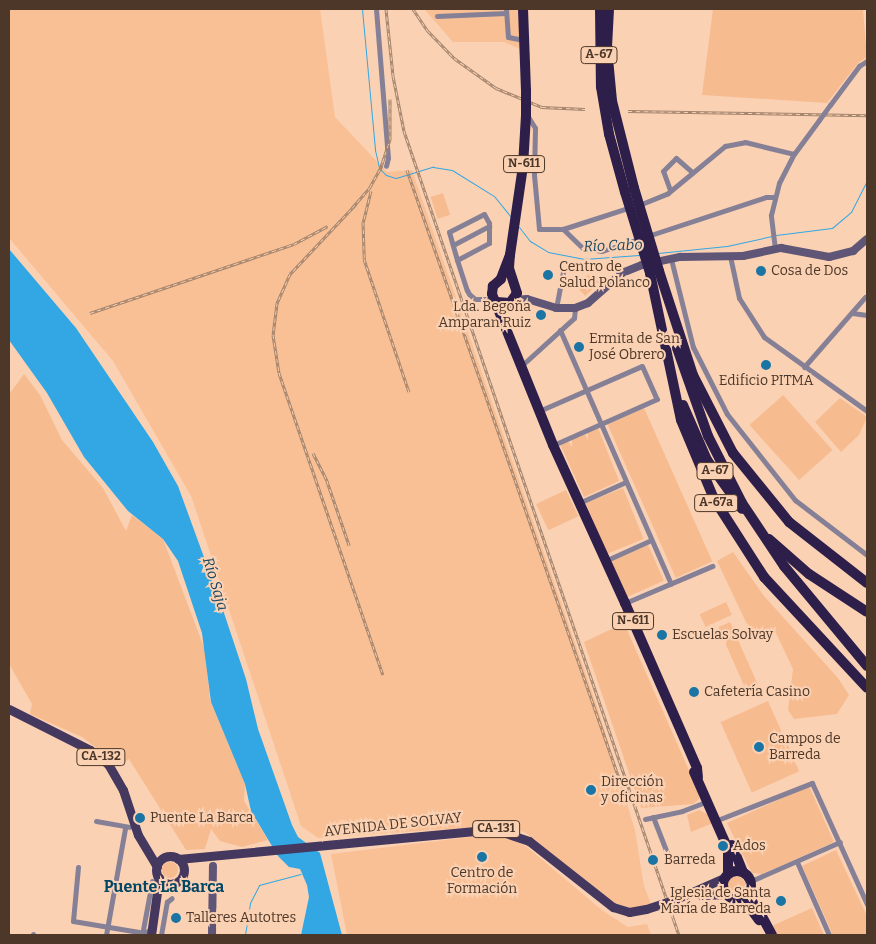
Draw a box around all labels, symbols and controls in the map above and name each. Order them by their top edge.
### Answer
road number: A-67 [580,46,618,64]
road number: N-611 [503,154,545,173]
water label: Río Cabo [583,236,643,256]
place label: Centro de Salud Polanco [559,259,650,292]
place label: Cosa de Dos [771,263,848,279]
marker: Cosa de Dos [755,265,767,277]
marker: Centro de Salud Polanco [541,268,555,282]
place label: Lda. Begoña Amparan Ruiz [438,299,531,332]
marker: Lda. Begoña Amparan Ruiz [535,309,547,321]
place label: Ermita de San José Obrero [589,331,680,364]
marker: Ermita de San José Obrero [573,341,585,353]
marker: Edificio PITMA [760,359,772,371]
place label: Edificio PITMA [719,373,813,389]
road number: A-67 [696,462,734,481]
road number: A-67a [694,493,738,512]
water label: Río Saja [198,555,232,613]
road number: N-611 [612,612,654,630]
place label: Escuelas Solvay [672,627,773,643]
marker: Escuelas Solvay [656,629,668,641]
place label: Cafetería Casino [704,684,810,700]
marker: Cafetería Casino [688,686,700,698]
place label: Campos de Barreda [769,731,841,764]
marker: Campos de Barreda [753,741,765,753]
road number: CA-132 [76,748,126,766]
place label: Dirección y oficinas [601,774,664,806]
marker: Dirección y oficinas [585,784,597,796]
street label: AVENIDA DE SOLVAY [323,809,463,841]
place label: Puente La Barca [150,810,254,826]
marker: Puente La Barca [134,812,146,824]
road number: CA-131 [471,820,521,839]
place label: Ados [733,838,766,854]
marker: Ados [717,840,729,852]
marker: Centro de Formación [476,851,488,863]
place label: Barreda [664,852,716,868]
marker: Barreda [646,853,660,867]
place label: Centro de Formación [447,865,517,898]
district label: Puente La Barca [104,877,224,897]
place label: Iglesia de Santa María de Barreda [660,885,771,918]
marker: Iglesia de Santa María de Barreda [775,895,787,907]
place label: Talleres Autotres [186,910,296,926]
marker: Talleres Autotres [170,912,182,924]

